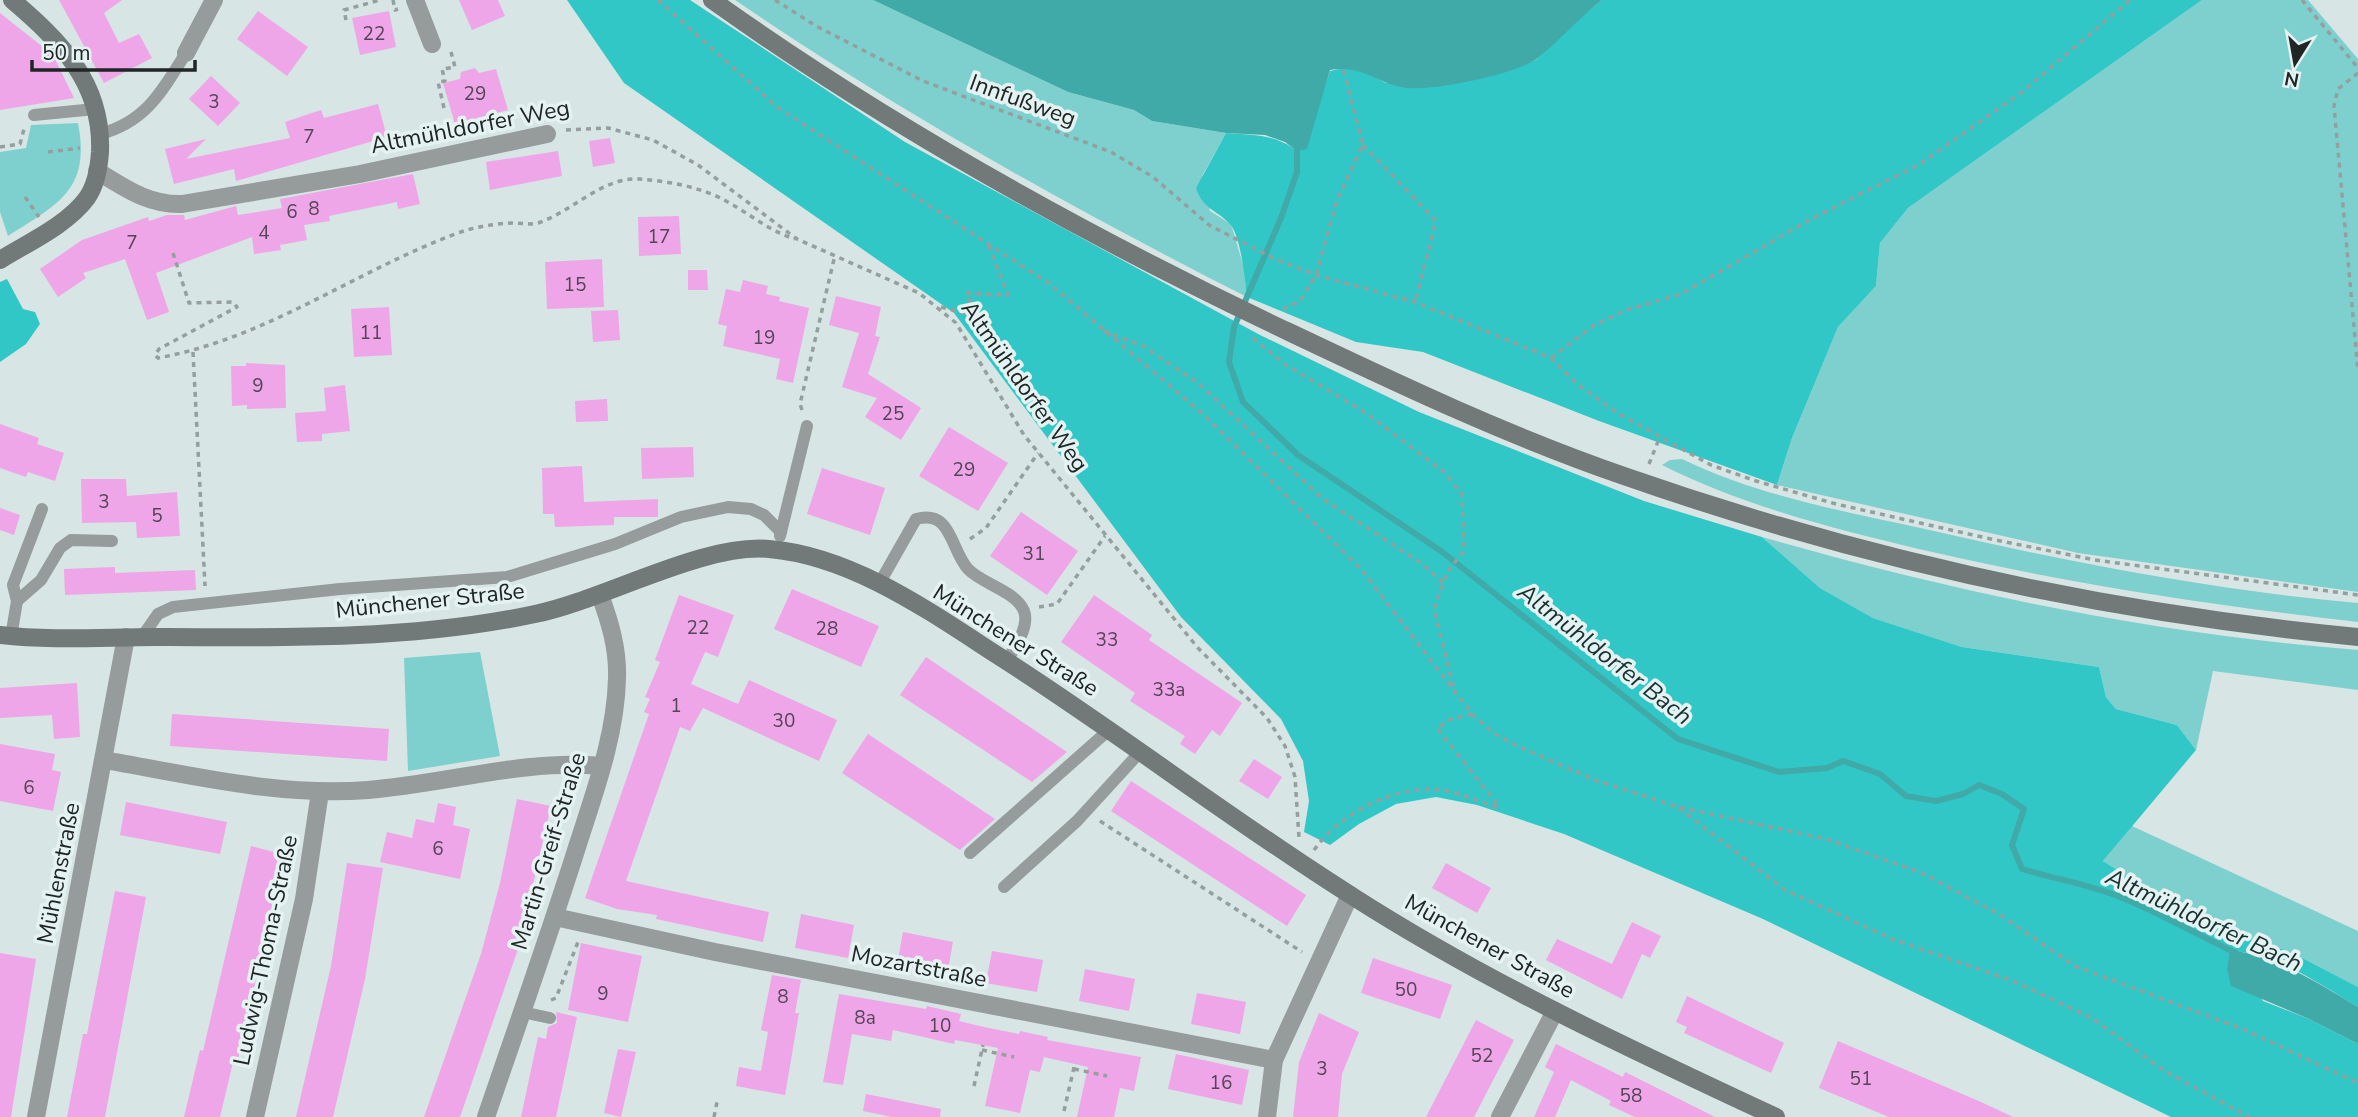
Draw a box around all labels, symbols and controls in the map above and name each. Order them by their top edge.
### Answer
house number: 22 [363,21,385,47]
scale bar [32,28,194,72]
north arrow [2260,28,2330,98]
text: 50 m [42,39,91,67]
text: N [2282,65,2301,93]
street label: Innfußweg [965,67,1080,134]
house number: 29 [464,81,486,107]
house number: 3 [208,89,220,115]
street label: Altmühldorfer Weg [368,92,572,161]
house number: 7 [303,124,315,150]
house number: 8 [308,196,320,222]
house number: 6 [286,199,298,225]
house number: 4 [258,220,270,246]
house number: 17 [648,224,670,250]
house number: 7 [126,230,138,256]
house number: 15 [564,272,586,298]
street label: Altmühldorfer Weg [954,295,1095,478]
house number: 11 [360,320,382,346]
house number: 19 [753,325,775,351]
house number: 9 [252,373,264,399]
house number: 25 [882,401,904,427]
house number: 29 [953,457,975,483]
house number: 3 [98,489,110,515]
house number: 5 [151,503,163,529]
house number: 31 [1023,541,1045,567]
street label: Münchener Straße [334,575,526,626]
water label: Altmühldorfer Bach [1510,575,1699,732]
street label: Münchener Straße [927,577,1104,704]
house number: 22 [687,615,709,641]
house number: 28 [816,616,838,642]
house number: 33 [1096,627,1118,653]
house number: 33a [1153,677,1185,703]
house number: 1 [670,693,682,719]
house number: 30 [773,708,795,734]
street label: Martin-Greif-Straße [504,749,593,954]
house number: 6 [23,775,35,801]
street label: Mühlenstraße [30,800,87,946]
street label: Ludwig-Thoma-Straße [226,832,305,1068]
house number: 6 [432,836,444,862]
water label: Altmühldorfer Bach [2100,860,2307,979]
street label: Münchener Straße [1399,887,1580,1006]
street label: Mozartstraße [848,938,989,995]
house number: 50 [1395,977,1417,1003]
house number: 9 [597,981,609,1007]
house number: 8 [777,984,789,1010]
house number: 8a [854,1005,876,1031]
house number: 10 [929,1013,951,1039]
house number: 52 [1471,1043,1493,1069]
house number: 3 [1316,1056,1328,1082]
house number: 51 [1850,1066,1872,1092]
house number: 16 [1210,1070,1232,1096]
house number: 58 [1620,1083,1642,1109]

